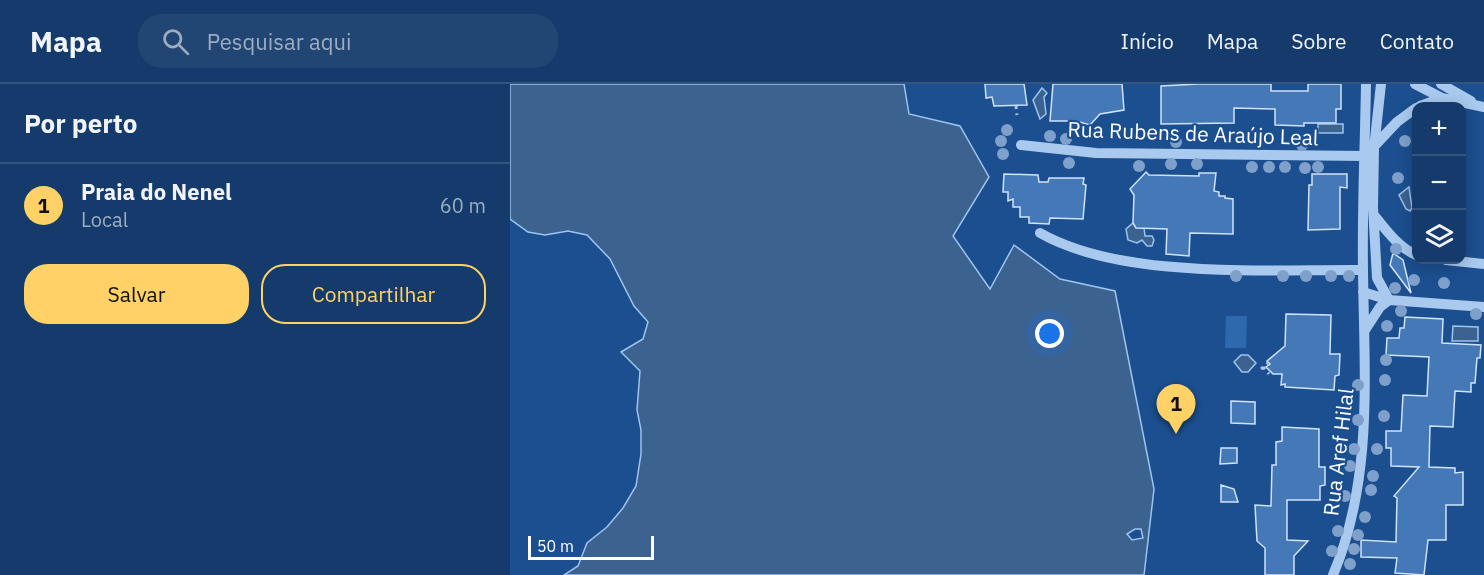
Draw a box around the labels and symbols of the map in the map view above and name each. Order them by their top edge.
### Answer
street label: Rua Rubens de Araújo Leal [1067,115,1319,151]
your location [1035,319,1064,348]
pin: 1 [1156,384,1196,434]
street label: Rua Aref Hilal [1316,386,1360,518]
scale bar [528,533,654,560]

